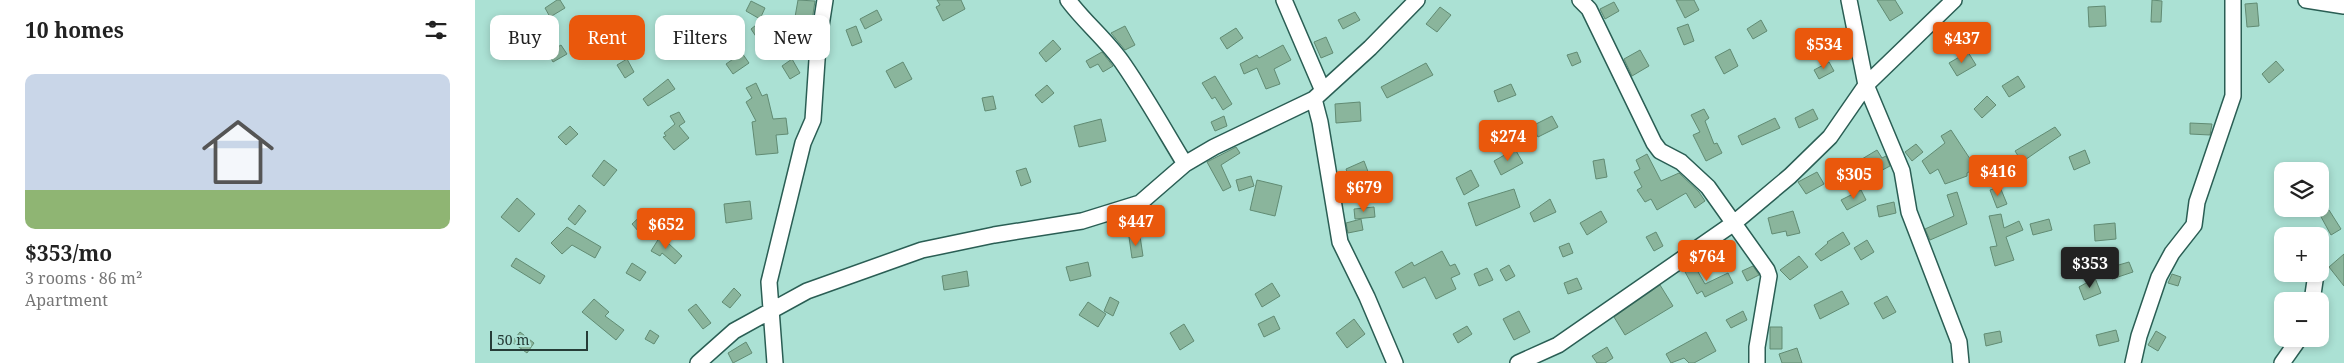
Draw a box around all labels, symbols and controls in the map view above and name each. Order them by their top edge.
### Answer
chip: Buy [490,15,559,60]
chip: Rent [569,15,645,60]
chip: Filters [655,15,745,60]
chip: New [755,15,830,60]
text: 10 homes [25,16,124,44]
icon: filters [422,16,450,44]
pin: $437 [1932,22,1992,64]
text: $437 [1944,27,1980,49]
pin: $534 [1794,28,1854,70]
text: $534 [1806,33,1842,55]
icon: home [193,107,283,197]
pin: $274 [1478,120,1538,162]
text: $274 [1490,125,1526,147]
pin: $416 [1968,154,2028,197]
pin: $305 [1824,158,1884,200]
text: $416 [1980,160,2016,182]
map controls [2274,162,2329,347]
button: layers [2274,162,2329,217]
text: $305 [1836,163,1872,185]
pin: $679 [1334,170,1394,213]
text: $679 [1346,176,1382,198]
pin: $447 [1106,204,1166,247]
pin: $652 [636,208,696,250]
text: $447 [1118,210,1154,232]
text: $652 [648,213,684,235]
button: + [2274,227,2329,282]
text: $353/mo [25,239,112,267]
pin: $764 [1677,240,1737,282]
text: $764 [1689,245,1725,267]
pin: $353 [2060,246,2120,289]
text: $353 [2072,252,2108,274]
text: 3 rooms · 86 m² [25,267,142,289]
text: Apartment [25,289,108,311]
button: − [2274,292,2329,347]
scale bar [490,328,587,351]
text: 50 m [497,330,530,349]

